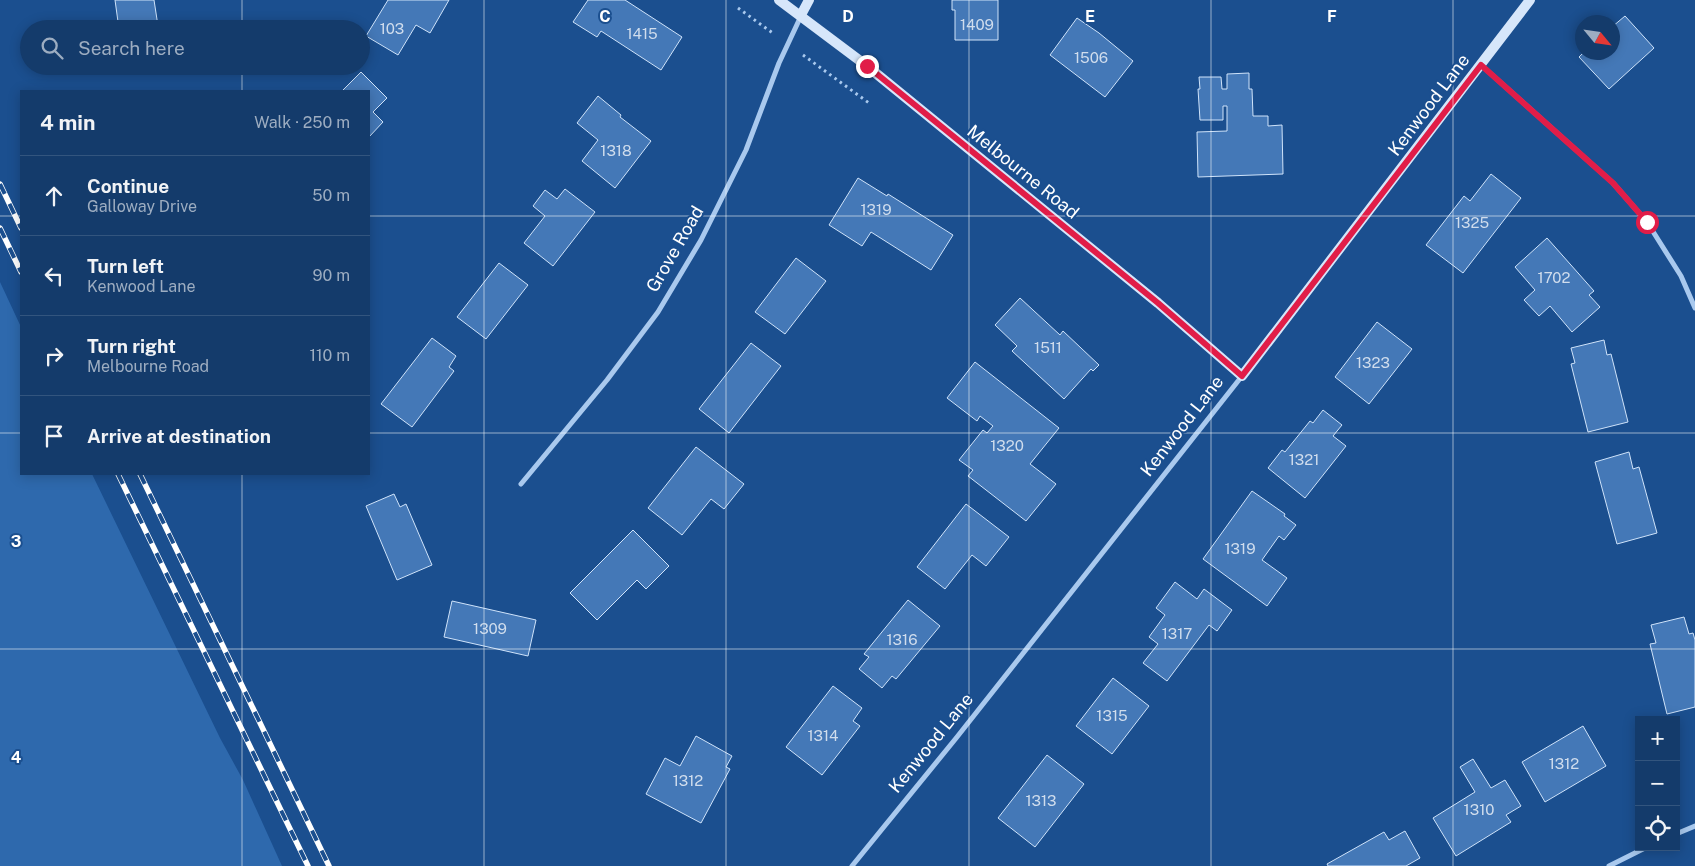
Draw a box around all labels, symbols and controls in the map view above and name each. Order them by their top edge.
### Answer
text: C [599,7,611,26]
text: D [842,7,854,26]
text: E [1085,7,1095,26]
text: F [1327,7,1337,26]
north arrow [1575,15,1620,60]
house number: 1409 [960,16,994,33]
search box [20,20,370,75]
house number: 103 [380,20,404,37]
house number: 1415 [626,25,658,42]
icon: search [38,34,66,62]
text: Search here [78,37,185,59]
house number: 1506 [1074,49,1108,66]
street label: Kenwood Lane [1383,50,1474,160]
route end [856,55,879,78]
text: 4 min [40,110,95,135]
text: Walk · 250 m [254,113,350,132]
street label: Melbourne Road [963,120,1083,223]
house number: 1318 [600,142,632,159]
text: Continue [87,175,169,197]
icon: ahead [40,182,68,210]
text: 50 m [312,186,350,205]
text: Galloway Drive [87,197,197,216]
house number: 1319 [860,201,892,218]
street label: Grove Road [641,202,708,296]
route start [1636,211,1659,234]
house number: 1325 [1455,214,1489,231]
text: Turn left [87,255,164,277]
icon: left [40,262,68,290]
text: 90 m [313,266,350,285]
house number: 1702 [1538,269,1571,286]
text: Kenwood Lane [87,277,195,296]
text: Turn right [87,335,176,357]
house number: 1511 [1034,339,1062,356]
icon: right [40,342,68,370]
text: 110 m [309,346,350,365]
house number: 1323 [1356,354,1390,371]
text: Melbourne Road [87,357,209,376]
street label: Kenwood Lane [1136,371,1227,480]
icon: arrive [40,422,68,450]
text: Arrive at destination [87,425,271,447]
house number: 1320 [990,437,1024,454]
house number: 1321 [1289,451,1319,468]
text: 3 [11,532,21,551]
house number: 1319 [1224,540,1256,557]
house number: 1309 [473,620,507,637]
house number: 1317 [1162,625,1192,642]
house number: 1316 [887,631,918,648]
street label: Kenwood Lane [884,689,977,797]
house number: 1315 [1096,707,1128,724]
map controls [1635,716,1680,851]
button: + [1635,716,1680,761]
house number: 1314 [807,727,839,744]
text: 4 [11,748,22,767]
house number: 1312 [1549,755,1579,772]
button: − [1635,761,1680,806]
house number: 1312 [673,772,703,789]
house number: 1313 [1025,792,1057,809]
house number: 1310 [1464,801,1494,818]
button: locate [1635,806,1680,851]

